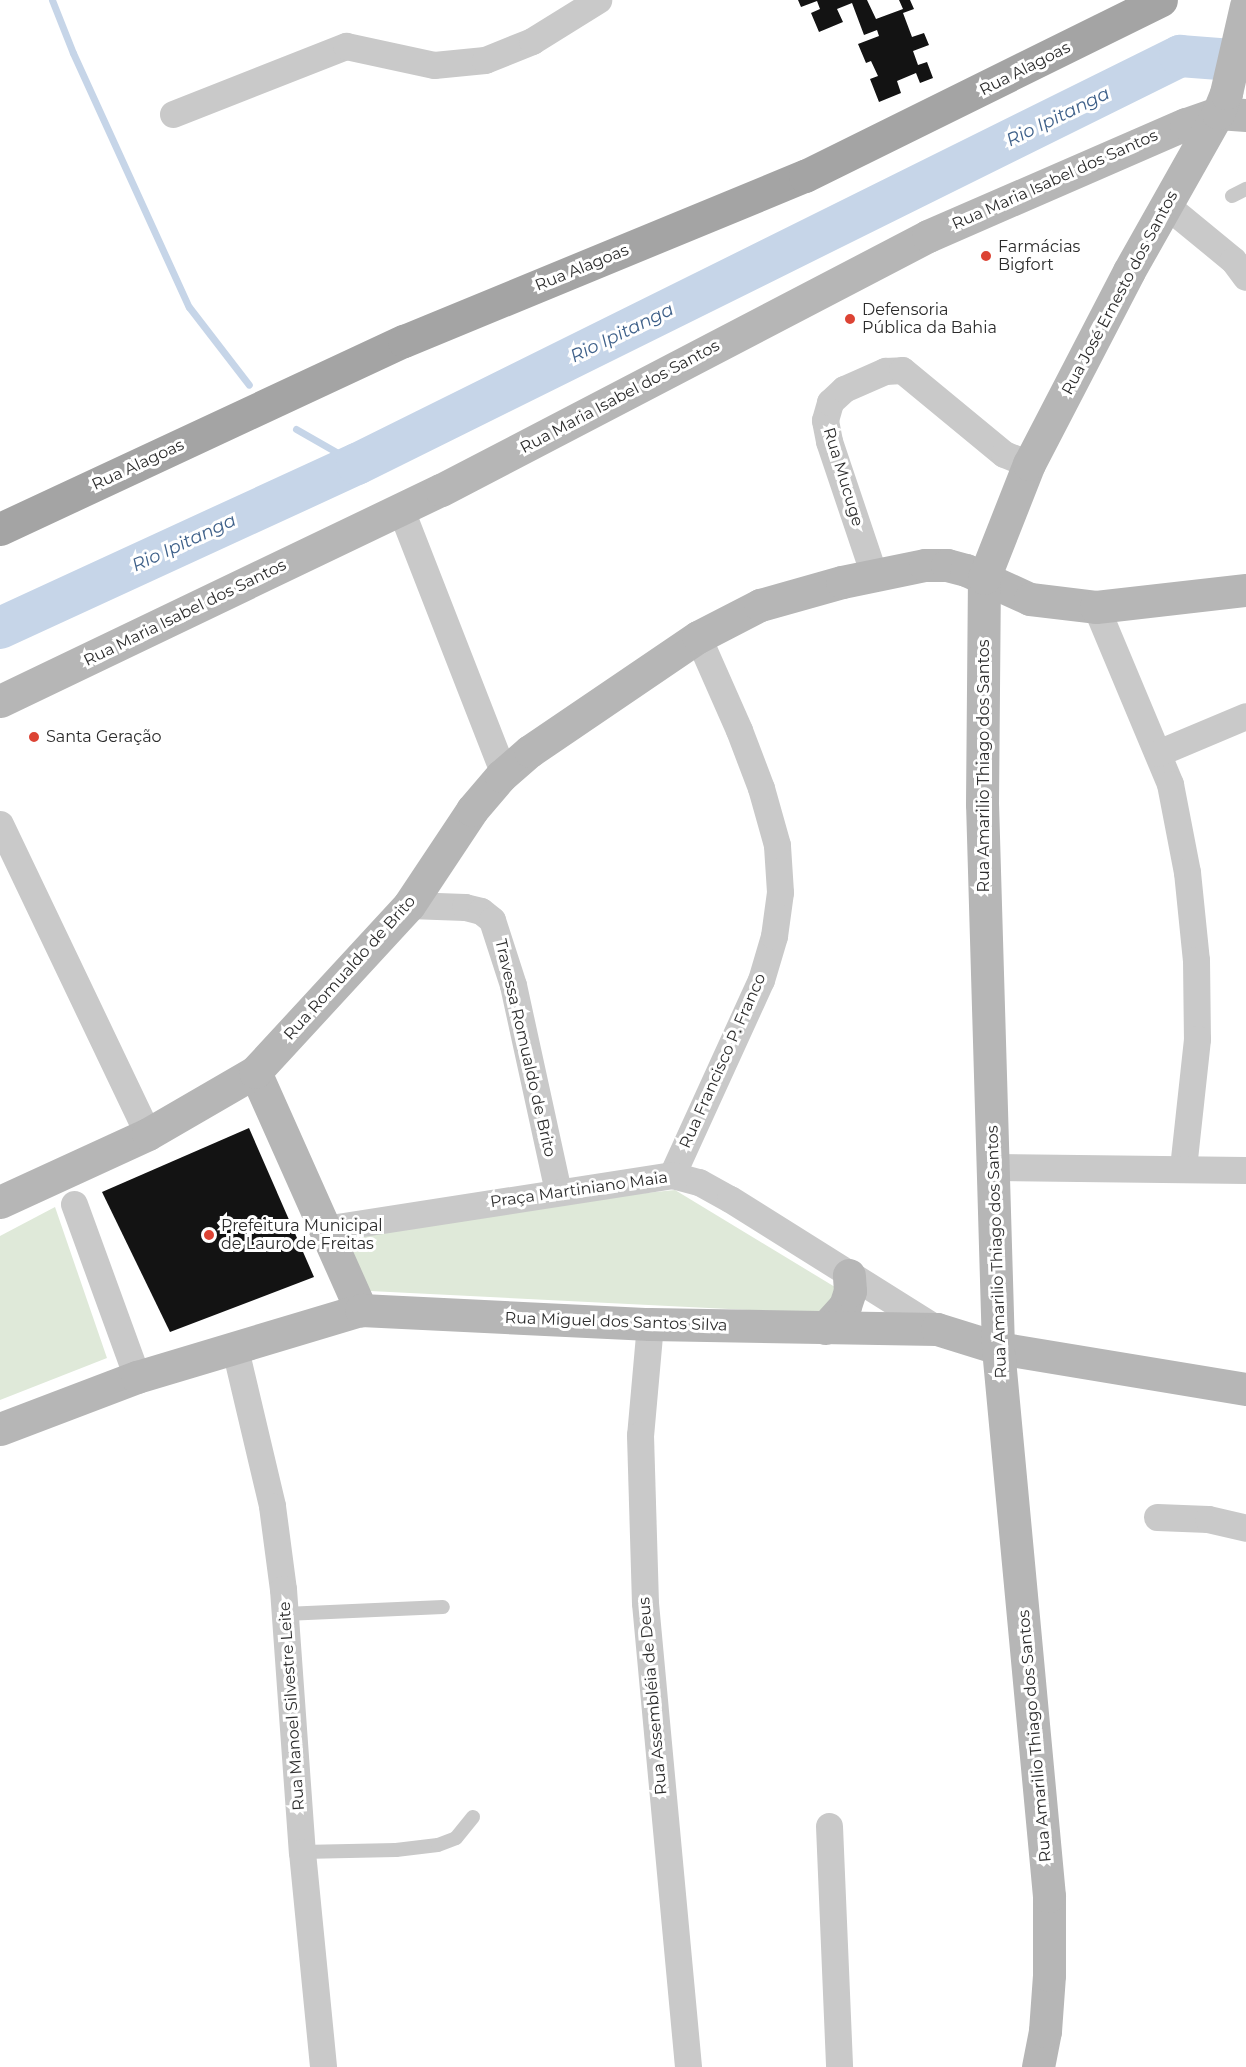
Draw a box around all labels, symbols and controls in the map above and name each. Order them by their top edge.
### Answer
street label: Rua Alagoas [976,38,1074,100]
water label: Rio Ipitanga [1003,83,1113,151]
street label: Rua Maria Isabel dos Santos [949,126,1161,234]
street label: Rua José Ernesto dos Santos [1058,188,1182,398]
place label: Farmácias Bigfort [998,237,1080,275]
street label: Rua Alagoas [532,240,632,296]
marker: Farmácias Bigfort [979,249,993,263]
water label: Rio Ipitanga [567,299,677,367]
place label: Defensoria Pública da Bahia [862,300,997,338]
marker: Defensoria Pública da Bahia [843,312,857,326]
street label: Rua Maria Isabel dos Santos [517,336,723,458]
street label: Rua Mucuge [819,425,867,529]
street label: Rua Alagoas [89,435,187,495]
water label: Rio Ipitanga [129,509,239,577]
street label: Rua Maria Isabel dos Santos [81,555,289,671]
street label: Rua Amarilio Thiago dos Santos [974,639,994,893]
place label: Santa Geração [46,727,162,747]
marker: Santa Geração [27,730,41,744]
street label: Rua Romualdo de Brito [280,892,420,1044]
street label: Travessa Romualdo de Brito [491,937,559,1159]
street label: Rua Francisco P. Franco [676,971,770,1151]
street label: Rua Amarilio Thiago dos Santos [983,1125,1011,1379]
street label: Praça Martiniano Maia [489,1168,669,1212]
place label: Prefeitura Municipal de Lauro de Freitas [221,1216,383,1254]
marker: Prefeitura Municipal de Lauro de Freitas [202,1228,216,1242]
street label: Rua Miguel dos Santos Silva [504,1309,728,1335]
street label: Rua Assembléia de Deus [635,1596,671,1796]
street label: Rua Manoel Silvestre Leite [275,1601,309,1811]
street label: Rua Amarilio Thiago dos Santos [1014,1609,1056,1863]

